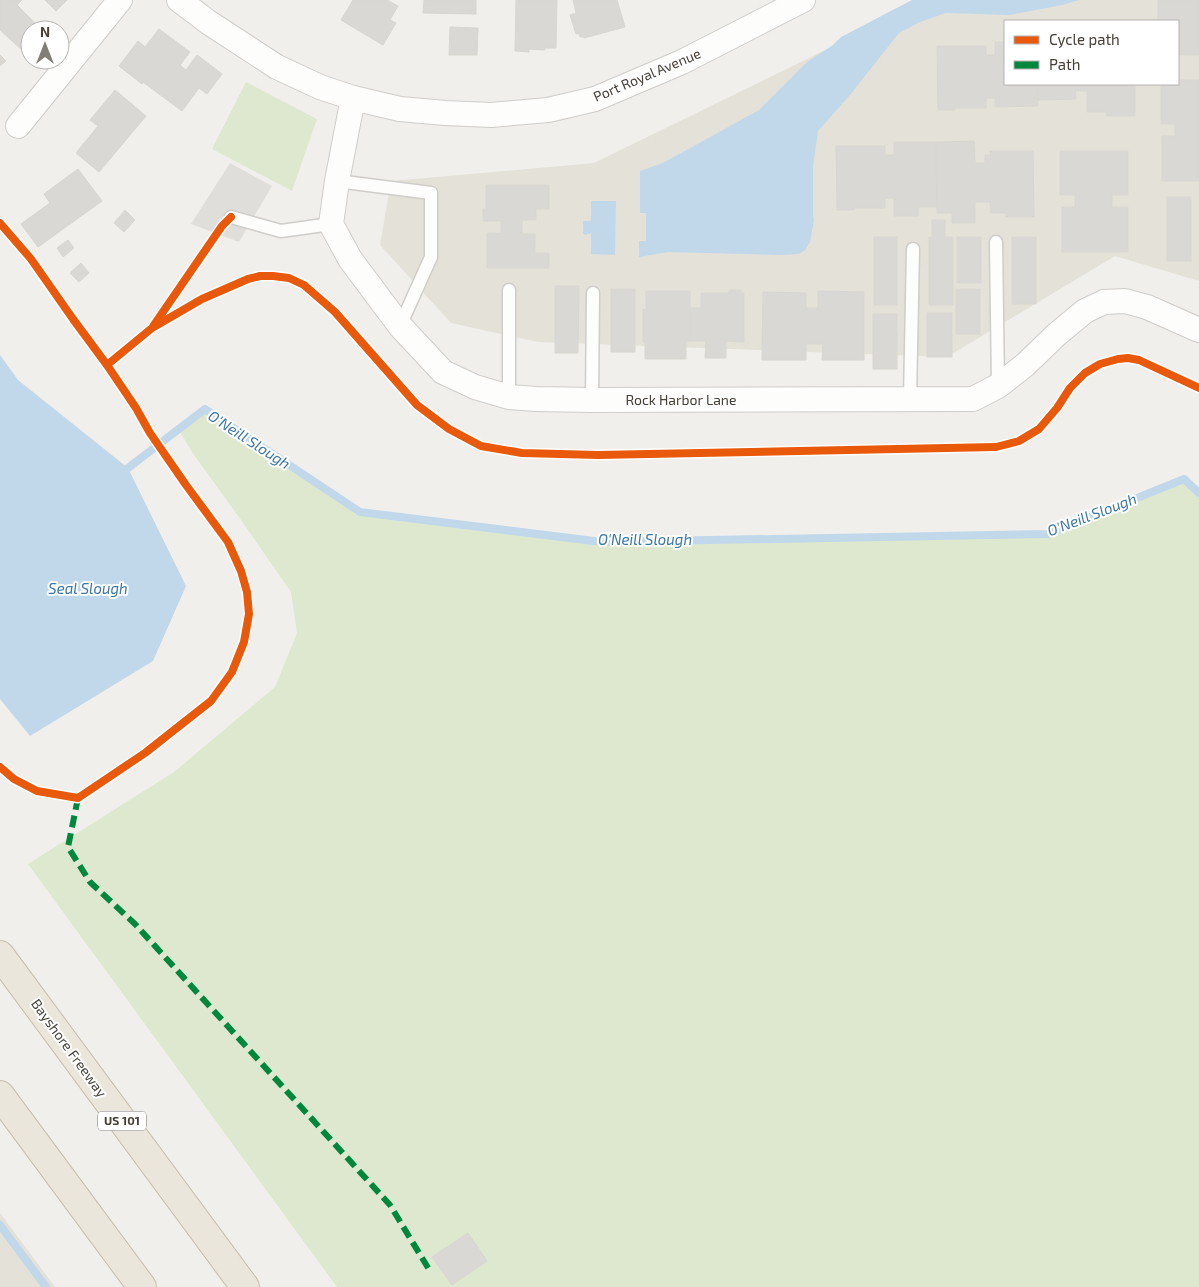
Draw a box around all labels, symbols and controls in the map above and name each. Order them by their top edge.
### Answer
north arrow [20,20,70,70]
legend [1004,20,1179,85]
text: N [40,23,50,40]
text: Cycle path [1049,30,1120,48]
street label: Port Royal Avenue [590,44,703,105]
text: Path [1049,55,1080,73]
street label: Rock Harbor Lane [625,391,737,408]
water label: O'Neill Slough [205,406,294,472]
water label: O'Neill Slough [1044,489,1139,539]
water label: O'Neill Slough [598,530,692,548]
water label: Seal Slough [48,579,128,597]
street label: Bayshore Freeway [28,995,111,1101]
road number: US 101 [98,1112,146,1130]

